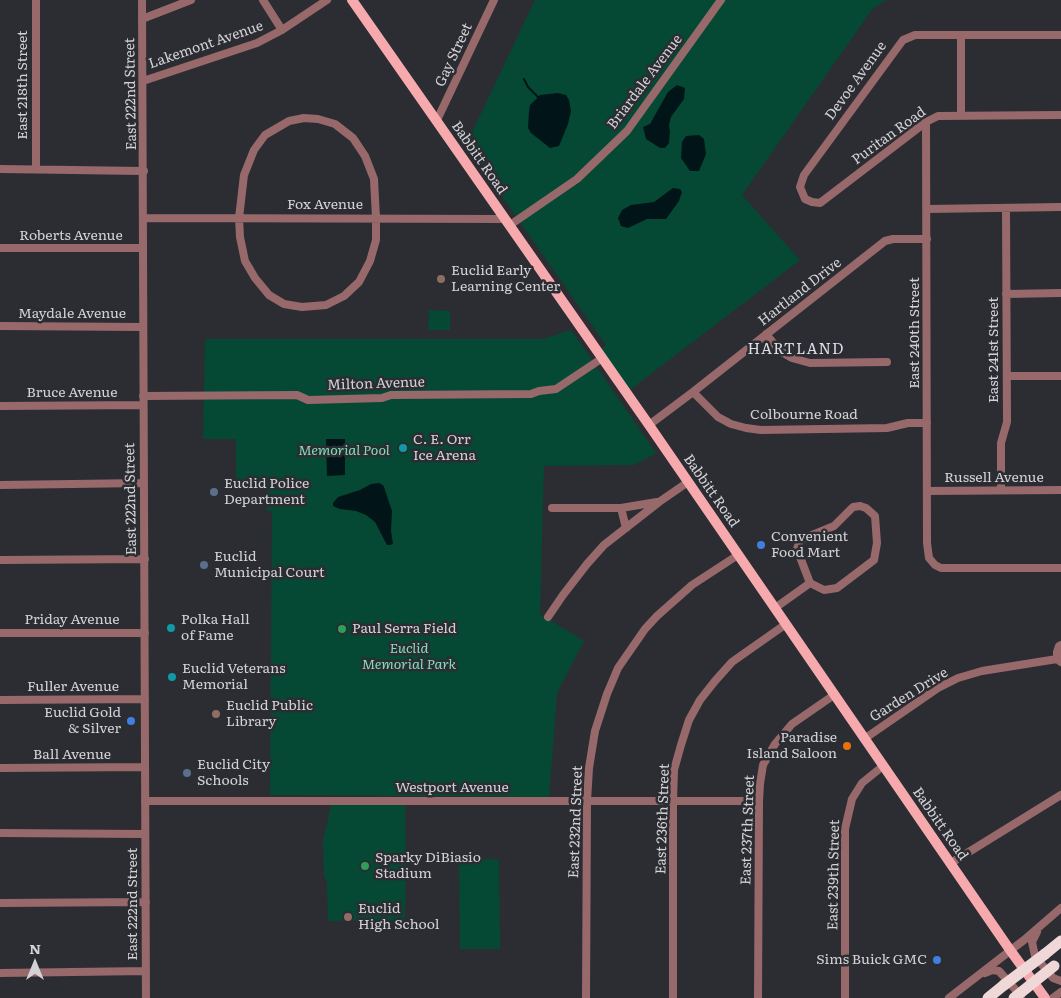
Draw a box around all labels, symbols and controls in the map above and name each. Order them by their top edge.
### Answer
street label: Lakemont Avenue [147,18,265,72]
street label: Gay Street [432,21,476,89]
street label: East 218th Street [15,30,31,140]
street label: Briardale Avenue [604,31,686,133]
street label: East 222nd Street [122,37,140,151]
street label: Devoe Avenue [822,38,890,124]
street label: Puritan Road [849,104,929,168]
street label: Babbitt Road [448,118,510,198]
street label: Fox Avenue [287,197,363,213]
street label: Roberts Avenue [19,228,123,244]
street label: Hartland Drive [755,254,845,330]
place label: Euclid Early Learning Center [451,263,560,296]
marker: Euclid Early Learning Center [435,273,447,285]
street label: East 240th Street [907,277,923,389]
street label: East 241st Street [986,297,1002,403]
street label: Maydale Avenue [18,306,126,322]
district label: HARTLAND [747,341,845,359]
street label: Milton Avenue [327,374,425,394]
street label: Bruce Avenue [27,385,117,401]
street label: Colbourne Road [750,407,858,423]
place label: C. E. Orr Ice Arena [413,432,476,464]
street label: East 222nd Street [122,442,140,556]
marker: C. E. Orr Ice Arena [397,442,409,454]
park label: Memorial Pool [298,443,390,459]
street label: Babbitt Road [680,451,742,531]
street label: Russell Avenue [944,470,1044,486]
place label: Euclid Police Department [224,476,309,508]
marker: Euclid Police Department [208,486,220,498]
place label: Convenient Food Mart [771,529,848,562]
marker: Convenient Food Mart [755,539,767,551]
place label: Euclid Municipal Court [214,549,325,582]
marker: Euclid Municipal Court [198,559,210,571]
street label: Priday Avenue [24,612,120,628]
place label: Polka Hall of Fame [181,612,250,644]
place label: Paul Serra Field [352,621,456,637]
marker: Polka Hall of Fame [165,622,177,634]
marker: Paul Serra Field [336,623,348,635]
park label: Euclid Memorial Park [362,641,456,674]
place label: Euclid Veterans Memorial [182,661,285,694]
street label: Garden Drive [867,664,951,726]
marker: Euclid Veterans Memorial [166,671,178,683]
street label: Fuller Avenue [27,679,119,695]
place label: Euclid Public Library [226,698,313,730]
place label: Euclid Gold & Silver [44,705,121,738]
marker: Euclid Public Library [210,708,222,720]
marker: Euclid Gold & Silver [125,715,137,727]
place label: Paradise Island Saloon [746,730,837,762]
marker: Paradise Island Saloon [841,740,853,752]
street label: Ball Avenue [33,747,111,763]
place label: Euclid City Schools [197,757,270,790]
street label: East 236th Street [653,763,673,875]
street label: East 232nd Street [566,765,586,879]
marker: Euclid City Schools [181,767,193,779]
street label: East 237th Street [738,775,758,885]
street label: Westport Avenue [395,780,509,796]
street label: Babbitt Road [909,784,971,864]
street label: East 239th Street [825,819,843,931]
street label: East 222nd Street [125,848,141,960]
place label: Sparky DiBiasio Stadium [375,850,481,882]
marker: Sparky DiBiasio Stadium [359,860,371,872]
place label: Euclid High School [358,901,439,934]
marker: Euclid High School [342,911,354,923]
north arrow [10,938,60,988]
text: N [29,938,41,958]
place label: Sims Buick GMC [816,952,927,968]
marker: Sims Buick GMC [931,954,943,966]

